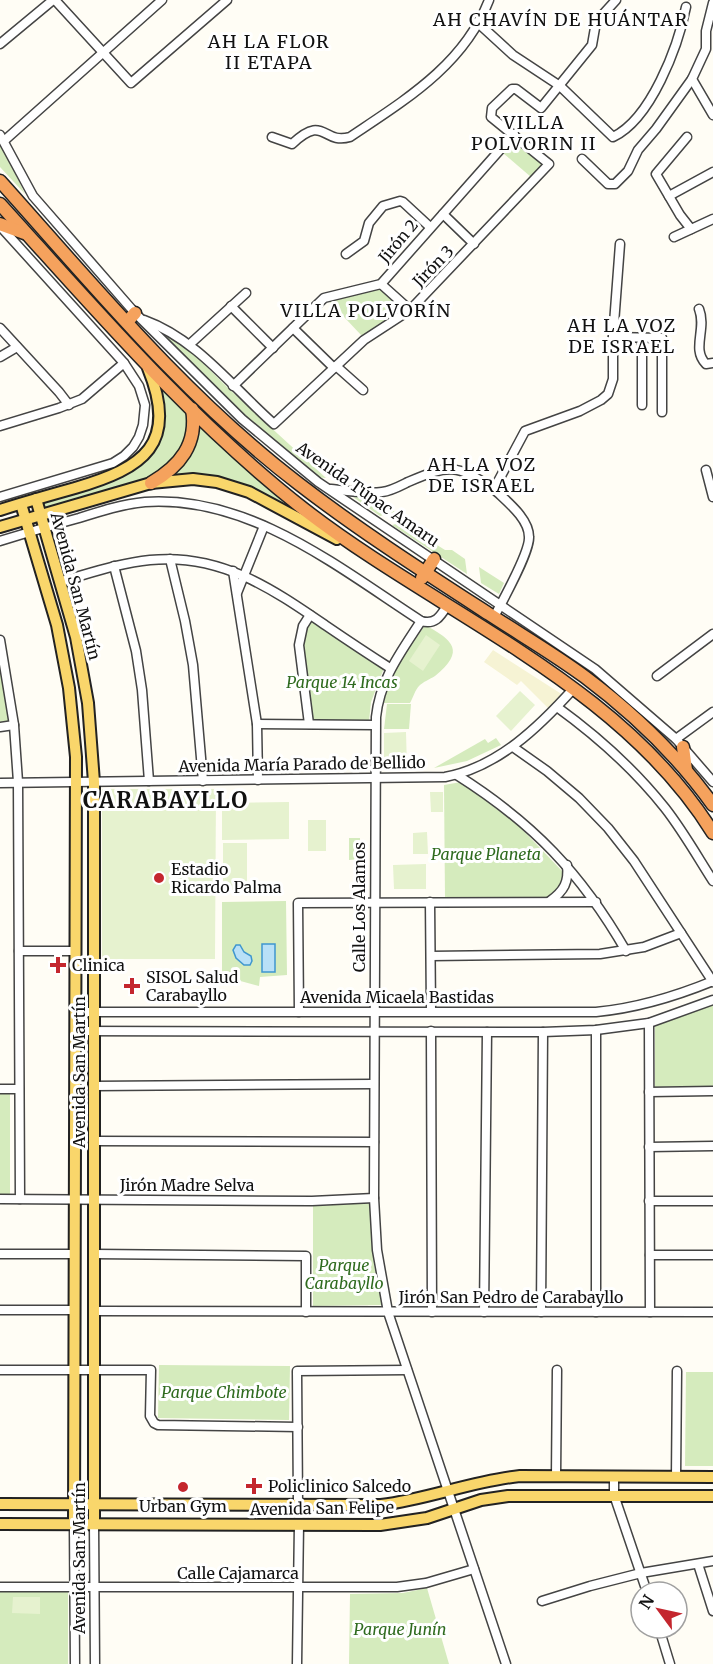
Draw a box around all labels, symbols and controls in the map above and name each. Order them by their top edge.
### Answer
district label: AH CHAVÍN DE HUÁNTAR [432,8,689,31]
district label: AH LA FLOR II ETAPA [207,30,330,74]
district label: VILLA POLVORIN II [471,111,597,155]
street label: Jirón 2 [373,215,422,268]
street label: Jirón 3 [408,241,458,292]
district label: VILLA POLVORÍN [279,299,452,322]
district label: AH LA VOZ DE ISRAEL [566,314,677,358]
street label: Avenida Túpac Amaru [292,436,443,551]
district label: AH LA VOZ DE ISRAEL [426,453,537,497]
street label: Avenida San Martín [46,509,105,662]
park label: Parque 14 Incas [286,672,398,692]
street label: Avenida María Parado de Bellido [177,752,426,776]
district label: CARABAYLLO [83,786,249,814]
street label: Calle Los Alamos [349,842,369,972]
park label: Parque Planeta [431,844,541,864]
place label: Estadio Ricardo Palma [171,859,282,897]
marker: Estadio Ricardo Palma [152,871,166,885]
place label: Clinica [72,955,125,975]
marker: Clinica [49,956,67,974]
place label: SISOL Salud Carabayllo [146,967,239,1005]
marker: SISOL Salud Carabayllo [123,977,141,995]
street label: Avenida Micaela Bastidas [299,987,494,1007]
street label: Avenida San Martín [69,996,89,1149]
street label: Jirón Madre Selva [119,1175,255,1195]
park label: Parque Carabayllo [304,1255,384,1293]
street label: Jirón San Pedro de Carabayllo [398,1287,623,1307]
park label: Parque Chimbote [161,1382,287,1402]
place label: Policlinico Salcedo [268,1476,411,1496]
marker: Policlinico Salcedo [245,1477,263,1495]
marker: Urban Gym [176,1480,190,1494]
street label: Avenida San Martín [69,1482,89,1635]
place label: Urban Gym [139,1496,227,1516]
street label: Avenida San Felipe [249,1497,394,1519]
street label: Calle Cajamarca [177,1563,299,1583]
north arrow [629,1580,689,1640]
text: N [635,1591,658,1613]
park label: Parque Junín [354,1619,446,1639]

